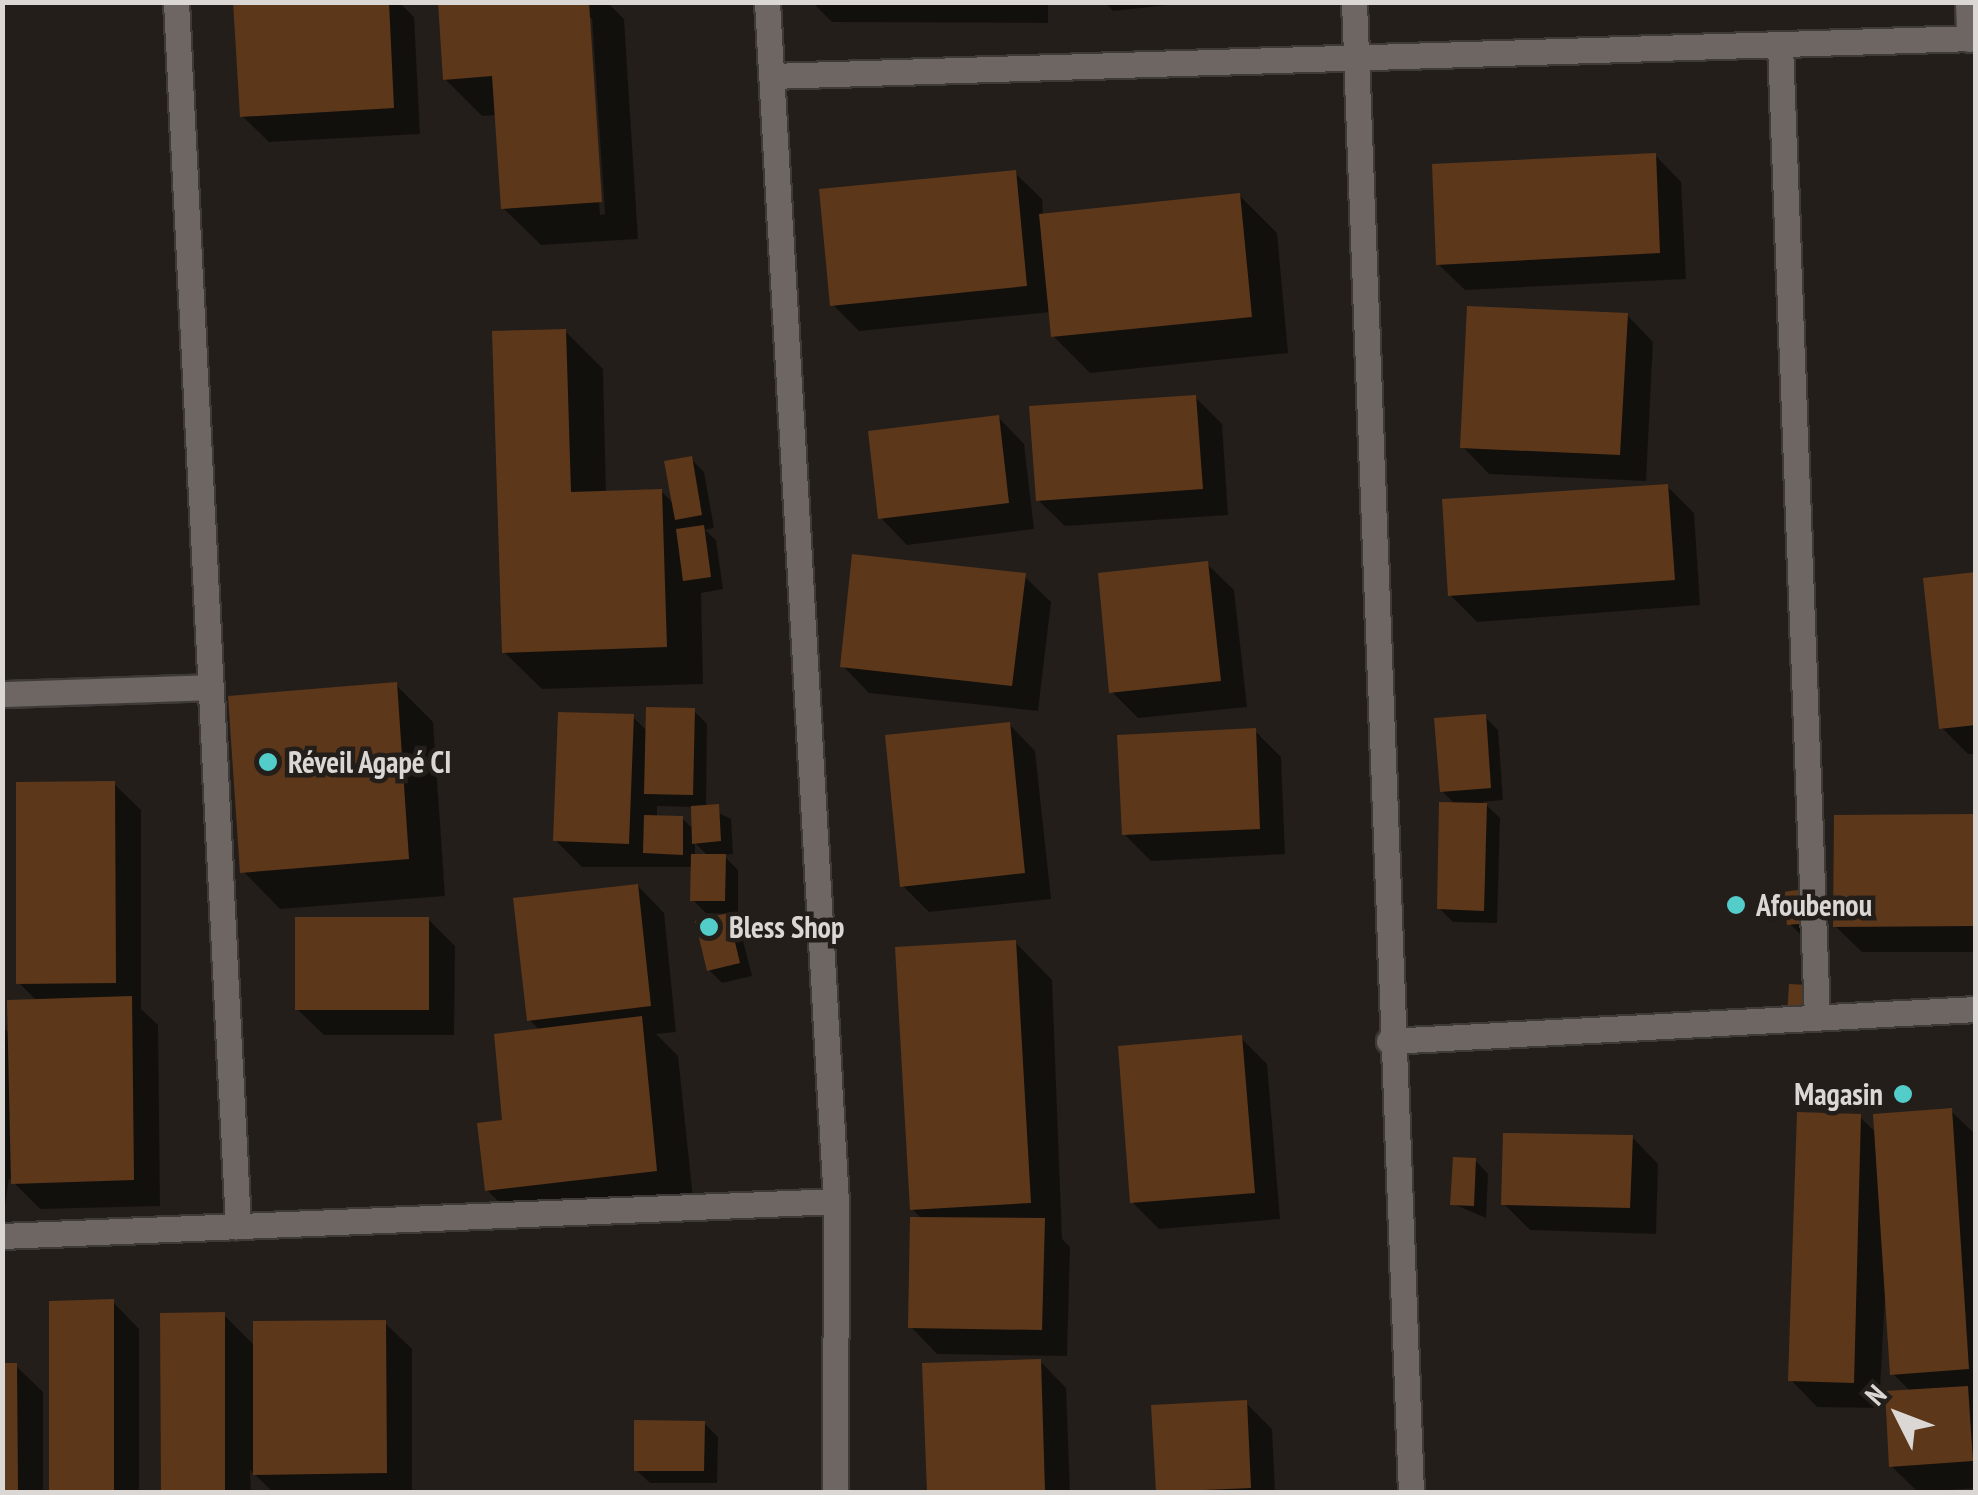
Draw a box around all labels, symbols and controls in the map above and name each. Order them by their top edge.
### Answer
place label: Réveil Agapé CI [288,744,453,780]
marker: Réveil Agapé CI [257,751,279,773]
place label: Afoubenou [1756,887,1872,923]
marker: Afoubenou [1725,894,1747,916]
place label: Bless Shop [729,909,844,945]
marker: Bless Shop [698,916,720,938]
place label: Magasin [1794,1076,1883,1112]
marker: Magasin [1892,1083,1914,1105]
north arrow [1848,1365,1948,1465]
text: N [1857,1377,1894,1413]

